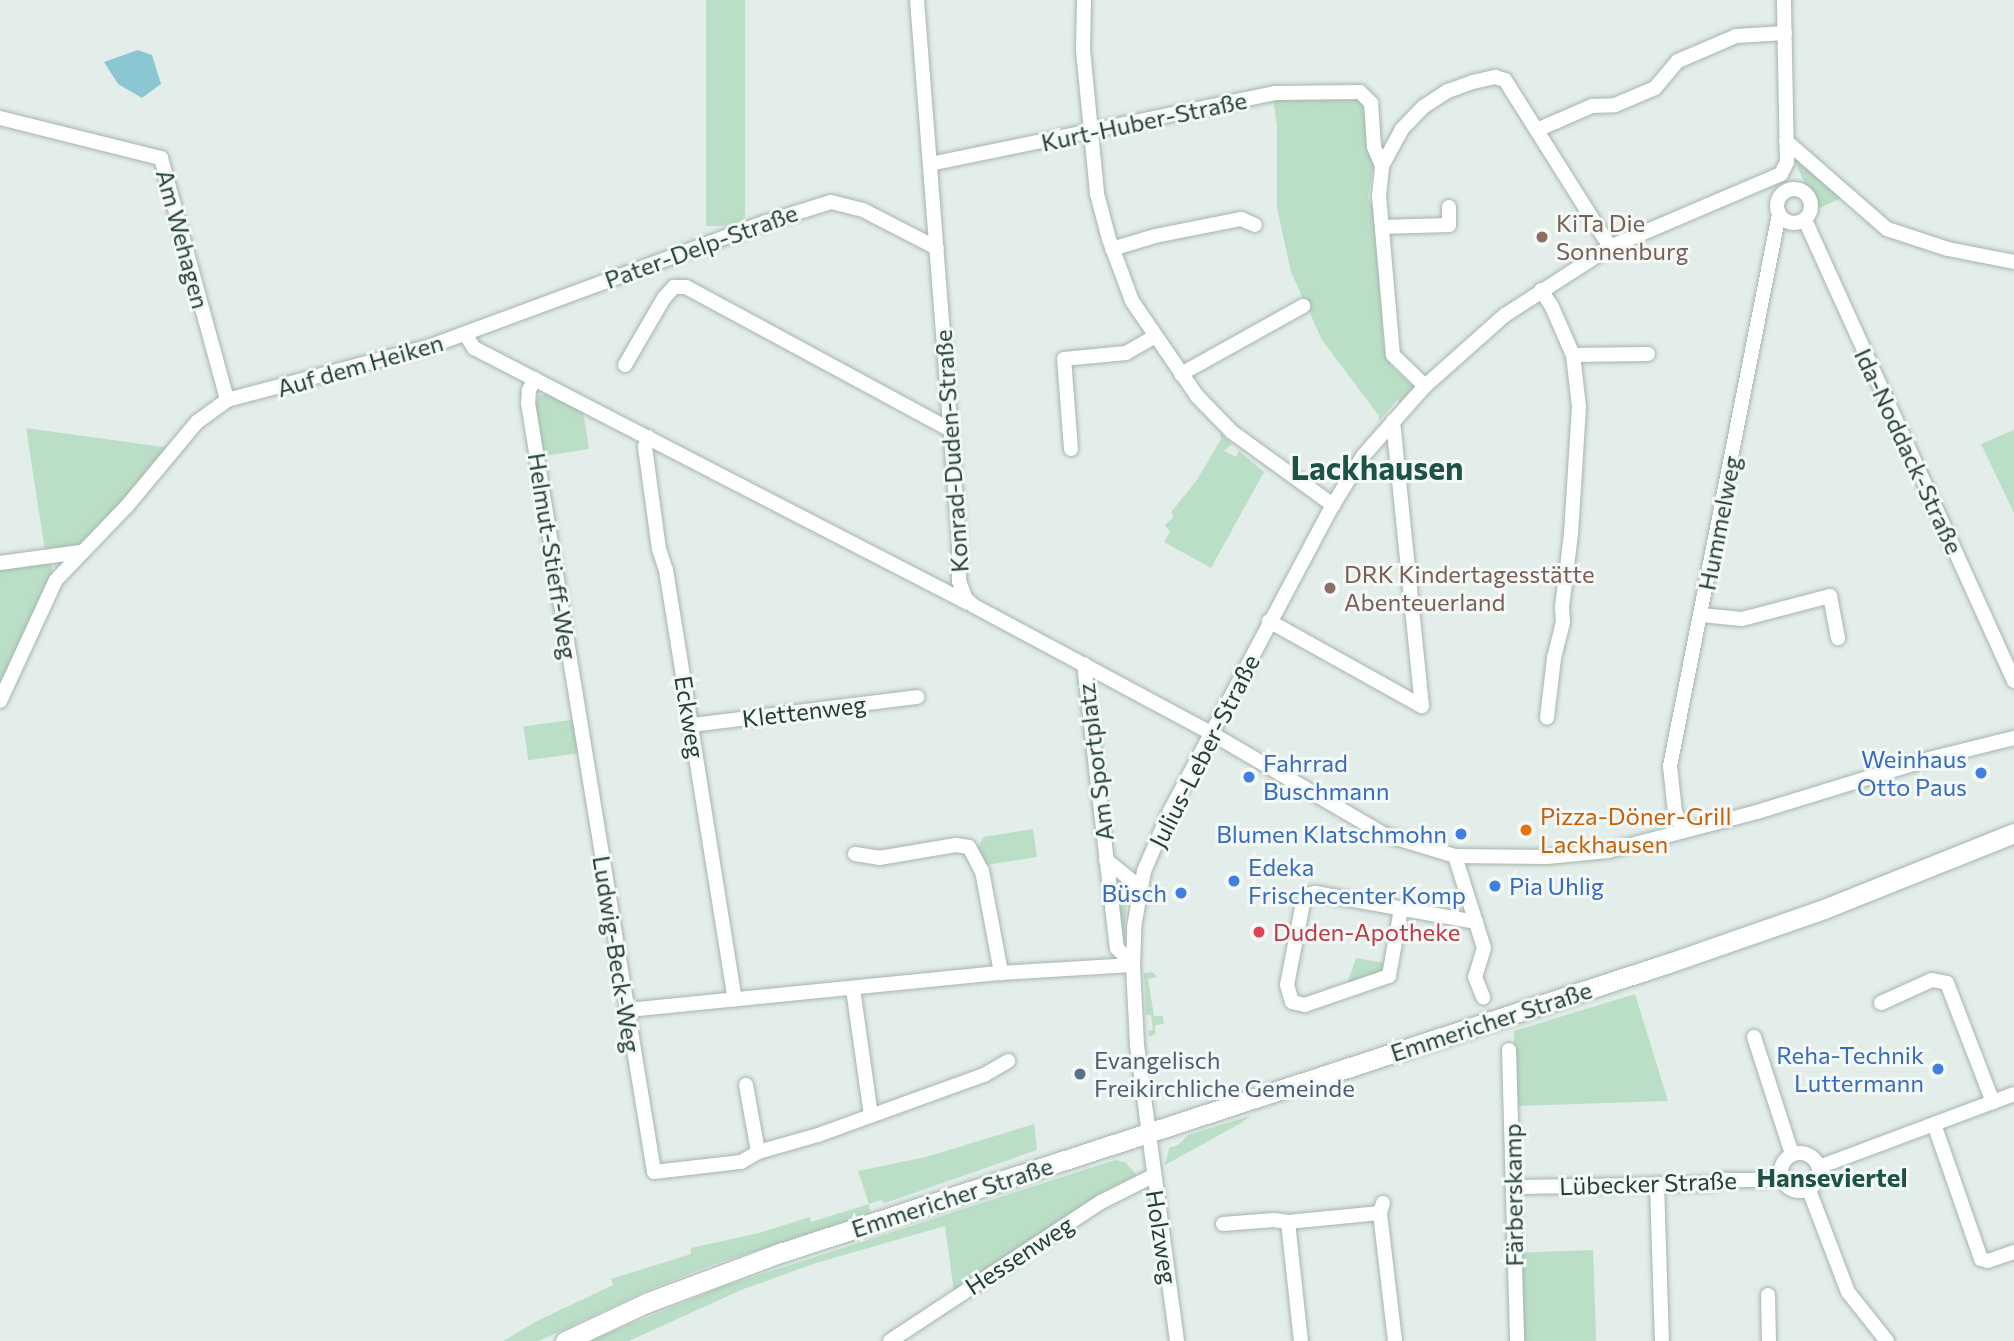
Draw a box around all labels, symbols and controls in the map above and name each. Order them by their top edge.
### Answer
street label: Kurt-Huber-Straße [1039,85,1249,157]
street label: Am Wehagen [151,166,215,312]
street label: Pater-Delp-Straße [601,198,801,294]
place label: KiTa Die Sonnenburg [1556,209,1689,265]
marker: KiTa Die Sonnenburg [1534,229,1550,245]
street label: Auf dem Heiken [274,328,446,402]
street label: Konrad-Duden-Straße [928,329,974,573]
street label: Ida-Noddack-Straße [1849,344,1969,558]
district label: Lackhausen [1290,448,1464,486]
street label: Helmut-Stieff-Weg [522,451,584,661]
street label: Hummelweg [1692,453,1746,593]
place label: DRK Kindertagesstätte Abenteuerland [1344,560,1595,616]
marker: DRK Kindertagesstätte Abenteuerland [1322,580,1338,596]
street label: Julius-Leber-Straße [1143,650,1265,852]
street label: Eckweg [669,673,711,761]
street label: Am Sportplatz [1071,681,1119,843]
street label: Klettenweg [740,689,868,733]
place label: Weinhaus Otto Paus [1857,745,1967,801]
place label: Fahrrad Buschmann [1263,749,1389,805]
marker: Weinhaus Otto Paus [1973,765,1989,781]
marker: Fahrrad Buschmann [1241,769,1257,785]
place label: Pizza-Döner-Grill Lackhausen [1540,802,1731,858]
place label: Blumen Klatschmohn [1216,820,1447,848]
marker: Pizza-Döner-Grill Lackhausen [1518,822,1534,838]
marker: Blumen Klatschmohn [1453,826,1469,842]
place label: Edeka Frischecenter Komp [1248,853,1466,909]
street label: Ludwig-Beck-Weg [587,854,647,1054]
place label: Pia Uhlig [1509,872,1604,900]
marker: Edeka Frischecenter Komp [1226,873,1242,889]
marker: Pia Uhlig [1487,878,1503,894]
place label: Büsch [1102,879,1167,907]
marker: Büsch [1173,885,1189,901]
place label: Duden-Apotheke [1273,918,1460,946]
marker: Duden-Apotheke [1251,924,1267,940]
street label: Emmericher Straße [1387,975,1595,1067]
place label: Reha-Technik Luttermann [1776,1041,1924,1097]
place label: Evangelisch Freikirchliche Gemeinde [1094,1046,1355,1102]
marker: Reha-Technik Luttermann [1930,1061,1946,1077]
marker: Evangelisch Freikirchliche Gemeinde [1072,1066,1088,1082]
street label: Färberskamp [1497,1123,1529,1267]
street label: Emmericher Straße [848,1151,1056,1243]
district label: Hanseviertel [1756,1161,1908,1193]
street label: Lübecker Straße [1559,1166,1737,1200]
street label: Holzweg [1140,1188,1184,1286]
street label: Hessenweg [960,1209,1078,1301]

